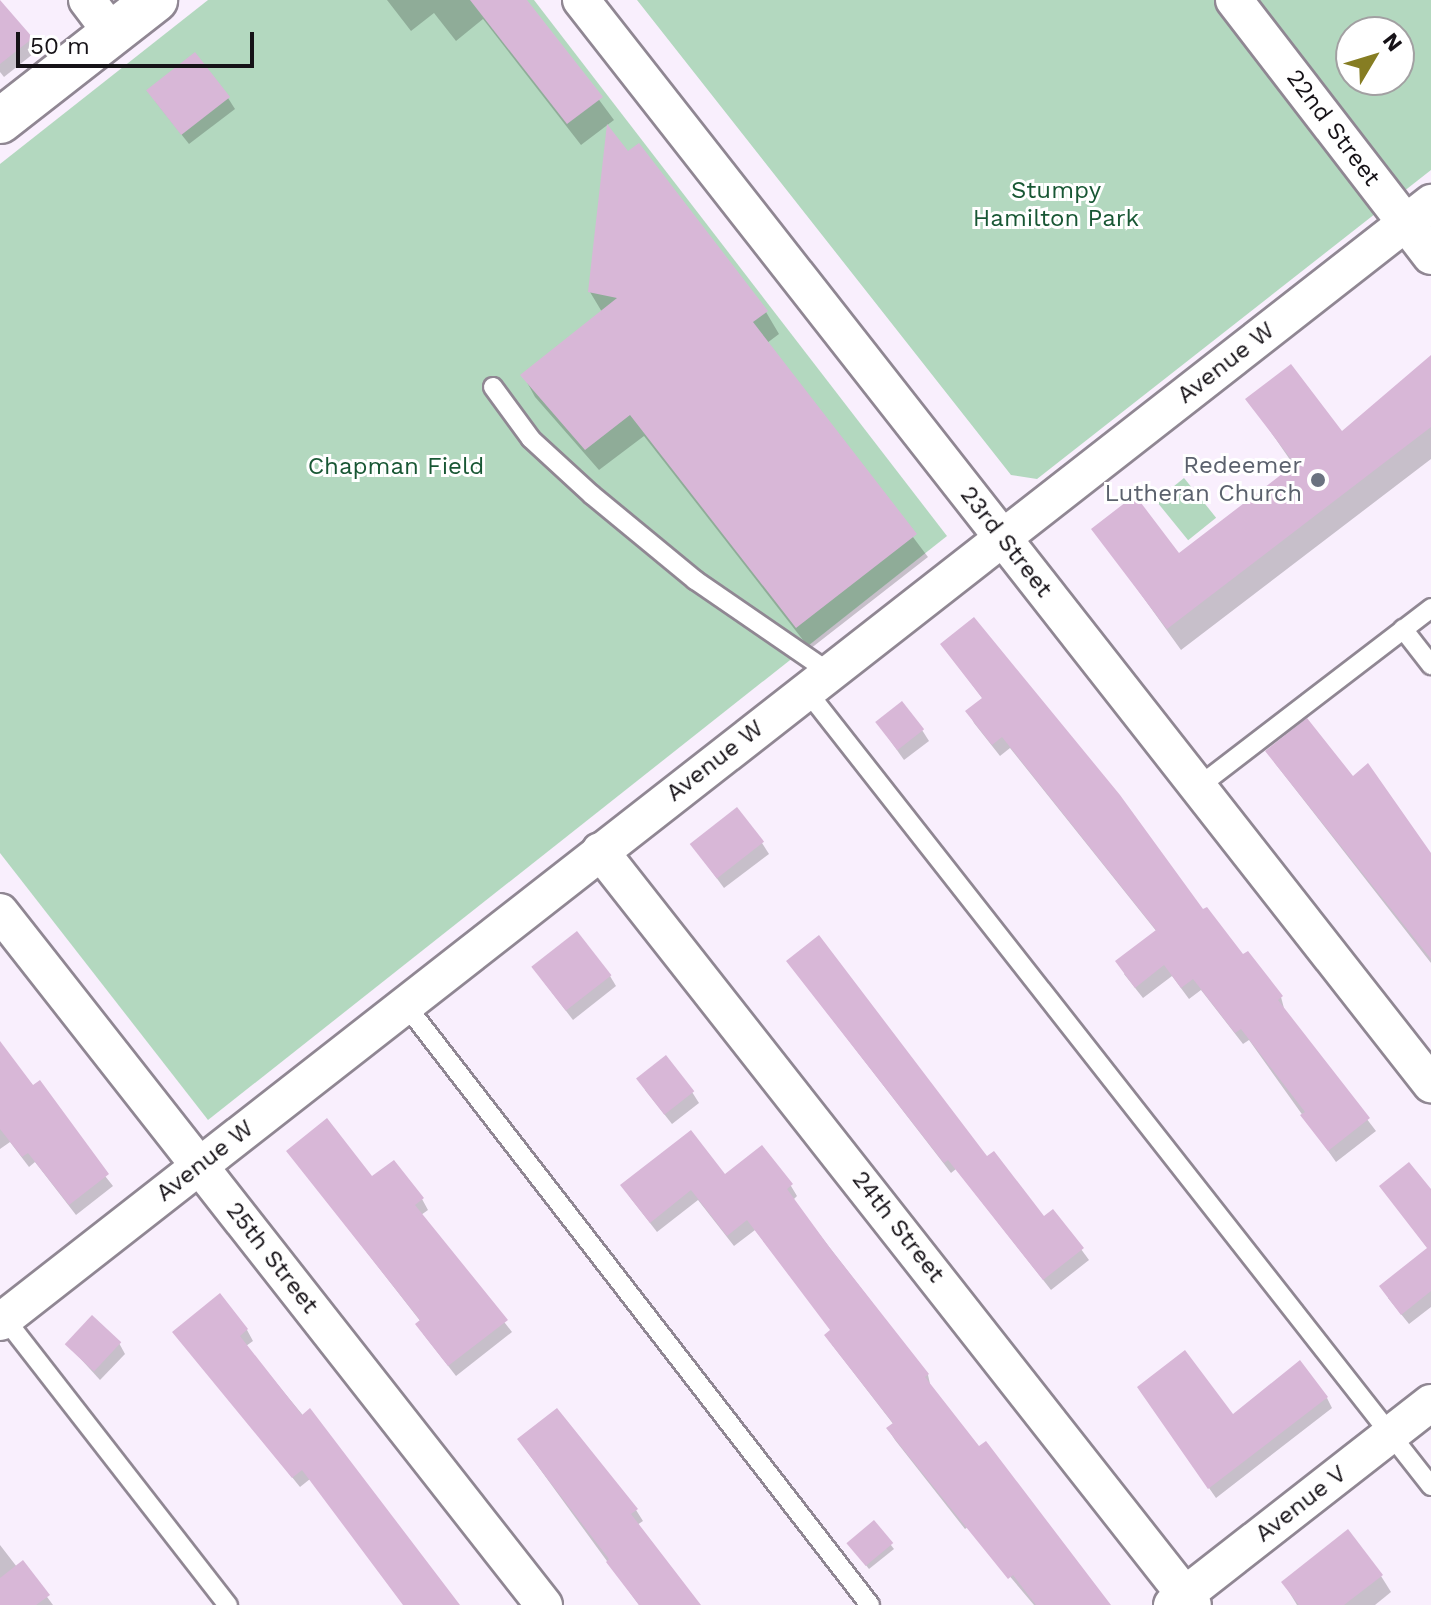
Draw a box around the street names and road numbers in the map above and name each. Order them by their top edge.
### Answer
street label: 22nd Street [1280,64,1386,192]
street label: Avenue W [1171,316,1281,410]
street label: 23rd Street [954,481,1058,603]
street label: Avenue W [660,714,770,808]
street label: Avenue W [150,1114,260,1208]
street label: 24th Street [846,1166,950,1288]
street label: 25th Street [220,1197,324,1319]
street label: Avenue V [1249,1459,1353,1549]

